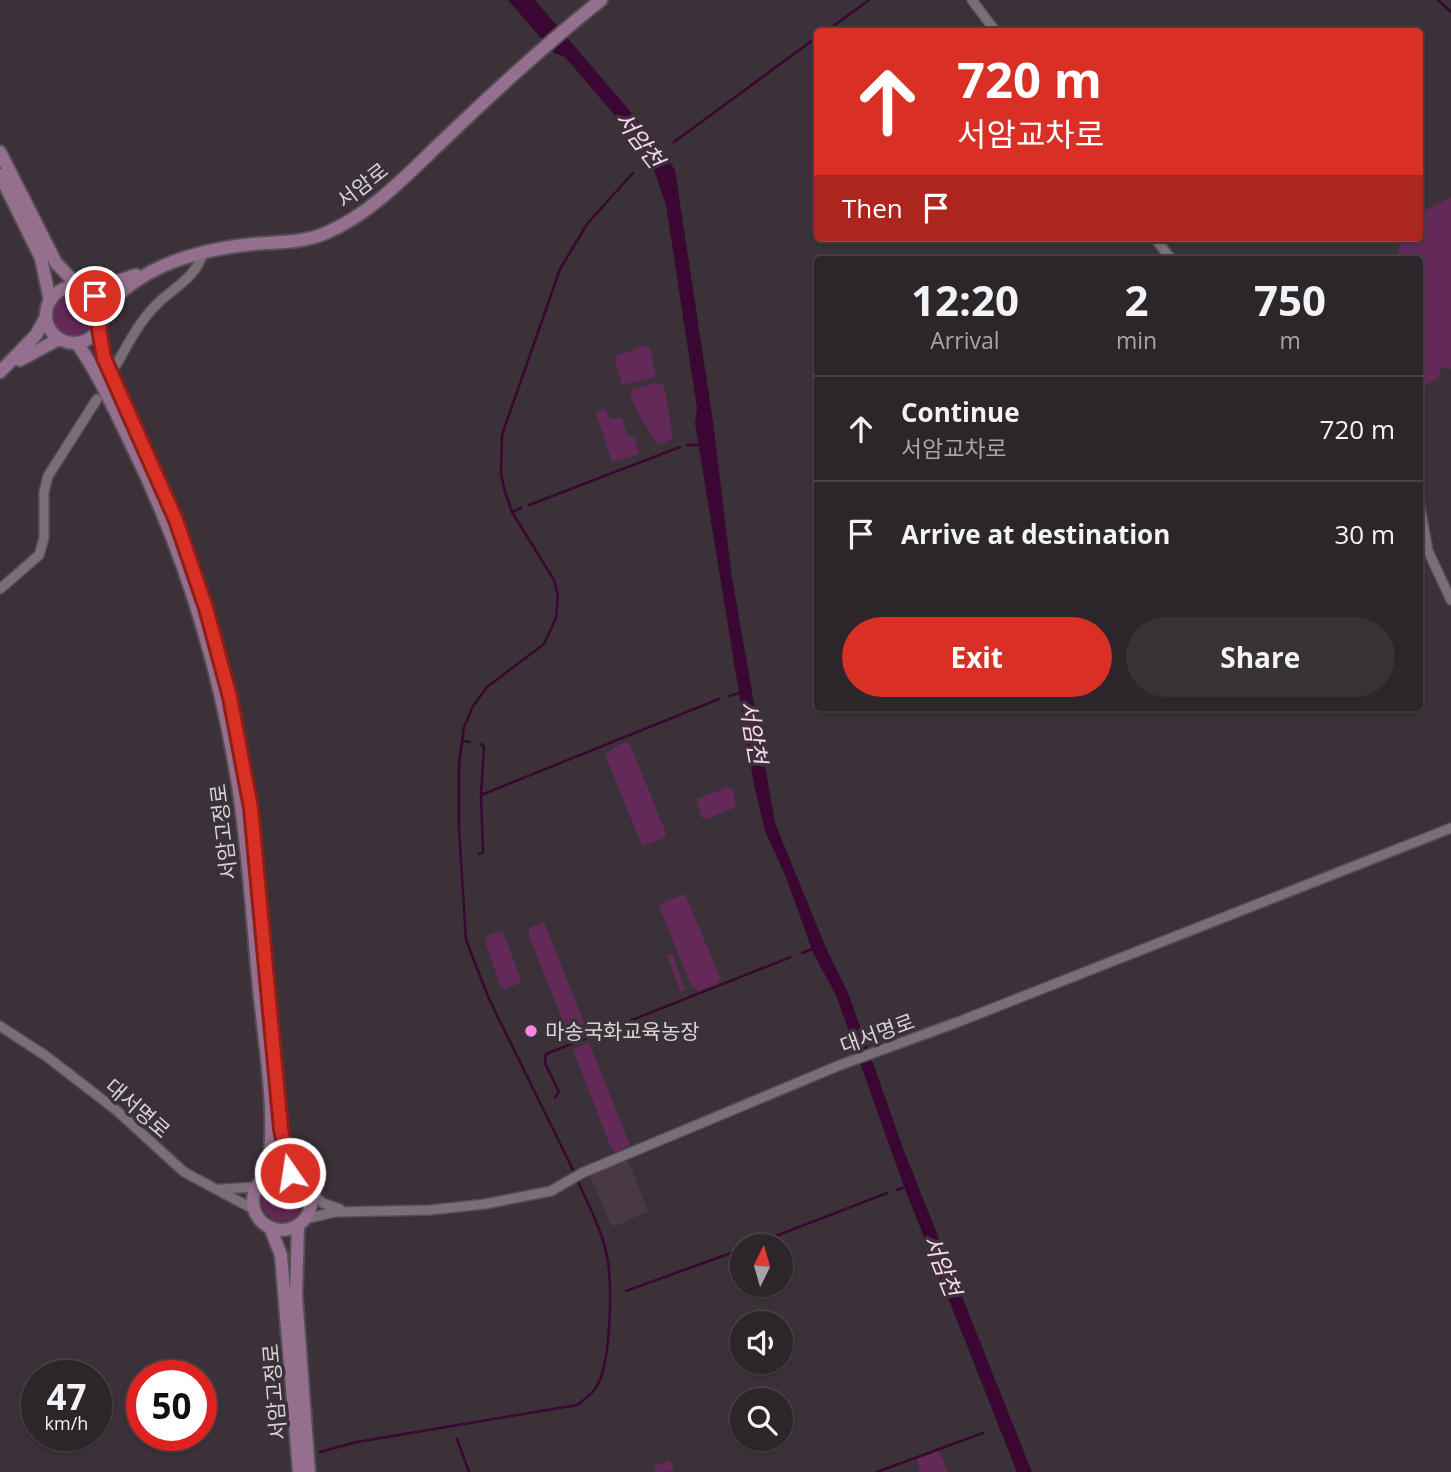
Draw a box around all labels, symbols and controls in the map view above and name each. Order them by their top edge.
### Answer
text: 720 m [957,46,1102,112]
icon: ahead [842,56,933,147]
water label: 서암천 [608,104,674,176]
text: 서암교차로 [957,112,1104,155]
street label: 서암로 [331,156,393,214]
icon: arrive [917,189,955,227]
text: Then [842,190,903,226]
pin [65,266,125,326]
text: 12:20 [911,271,1019,328]
text: 2 [1124,271,1149,328]
text: 750 [1254,271,1326,328]
icon: arrive [76,277,114,315]
text: Arrival [930,324,1000,356]
text: min [1116,324,1157,356]
text: m [1279,324,1301,356]
text: Continue [901,394,1020,430]
icon: ahead [842,410,880,448]
text: 720 m [1320,411,1395,447]
text: 서암교차로 [901,432,1007,464]
icon: arrive [842,515,880,553]
text: Arrive at destination [901,516,1170,552]
text: 30 m [1334,516,1395,552]
button: Exit [842,617,1112,697]
button: Share [1126,617,1395,697]
water label: 서암천 [733,698,776,769]
street label: 서암고정로 [203,782,243,882]
street label: 대서명로 [836,1007,918,1059]
place label: 마송국화교육농장 [545,1017,700,1045]
marker: 마송국화교육농장 [523,1023,539,1039]
street label: 대서명로 [100,1072,176,1144]
position arrow [253,1136,327,1210]
water label: 서암천 [916,1230,971,1303]
north arrow [730,1234,793,1297]
map controls [730,1234,793,1451]
button: sound [730,1311,793,1374]
street label: 서암고정로 [256,1343,292,1441]
speed limit sign: 50 [126,1360,217,1451]
text: 47 [46,1373,87,1420]
button: search [730,1388,793,1451]
text: km/h [45,1411,88,1435]

